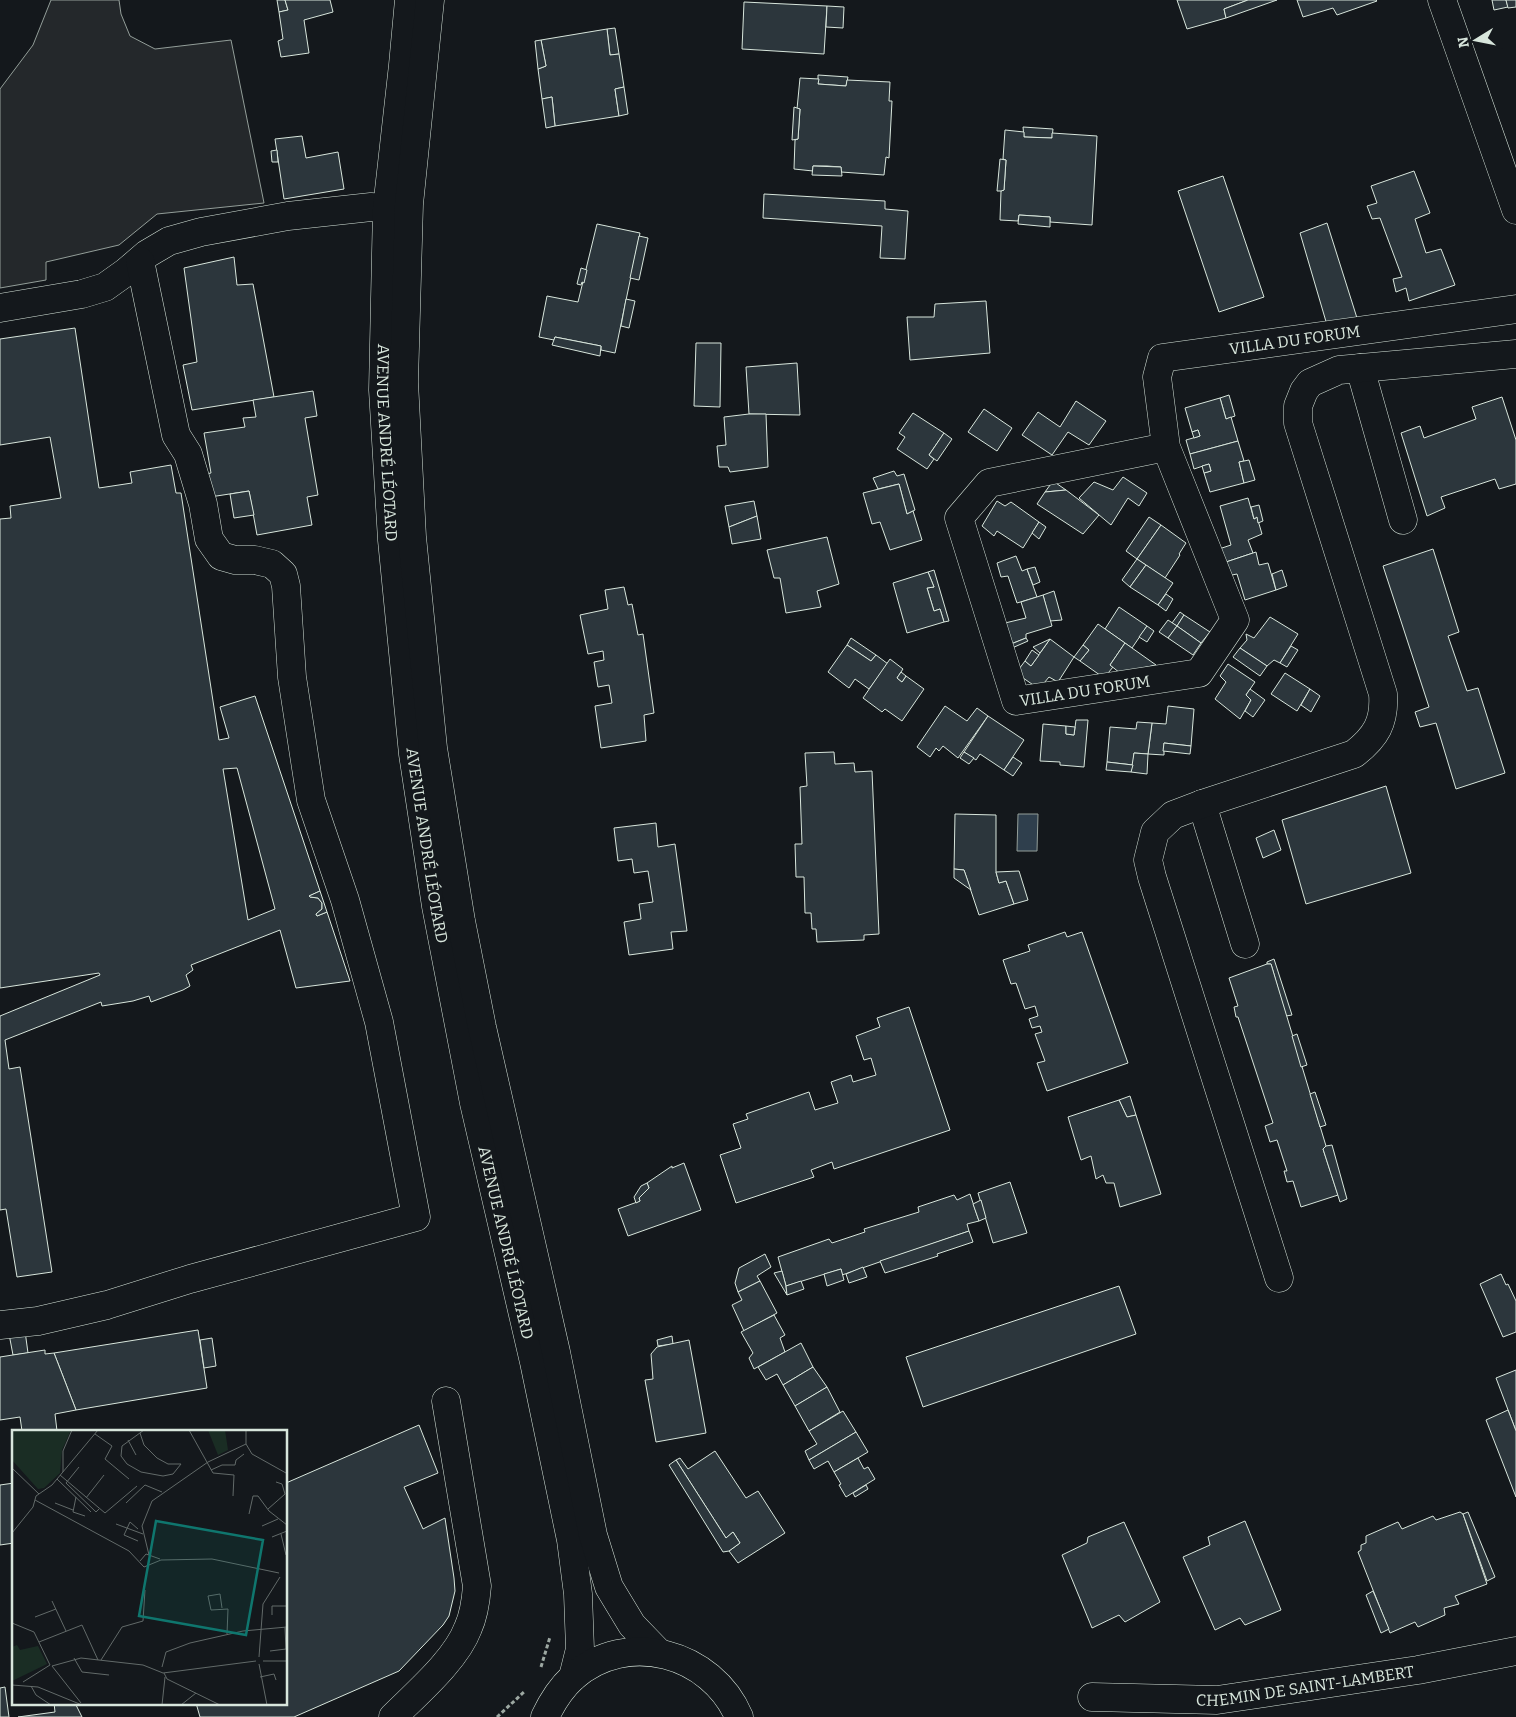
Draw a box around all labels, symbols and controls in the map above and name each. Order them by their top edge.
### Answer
north arrow [1451,15,1501,65]
text: N [1454,35,1473,49]
street label: VILLA DU FORUM [1228,321,1361,358]
street label: AVENUE ANDRÉ LÉOTARD [373,344,402,542]
street label: VILLA DU FORUM [1018,671,1151,710]
street label: AVENUE ANDRÉ LÉOTARD [403,747,452,945]
street label: AVENUE ANDRÉ LÉOTARD [475,1144,538,1341]
inset map [12,1430,288,1704]
street label: CHEMIN DE SAINT-LAMBERT [1196,1661,1415,1710]

